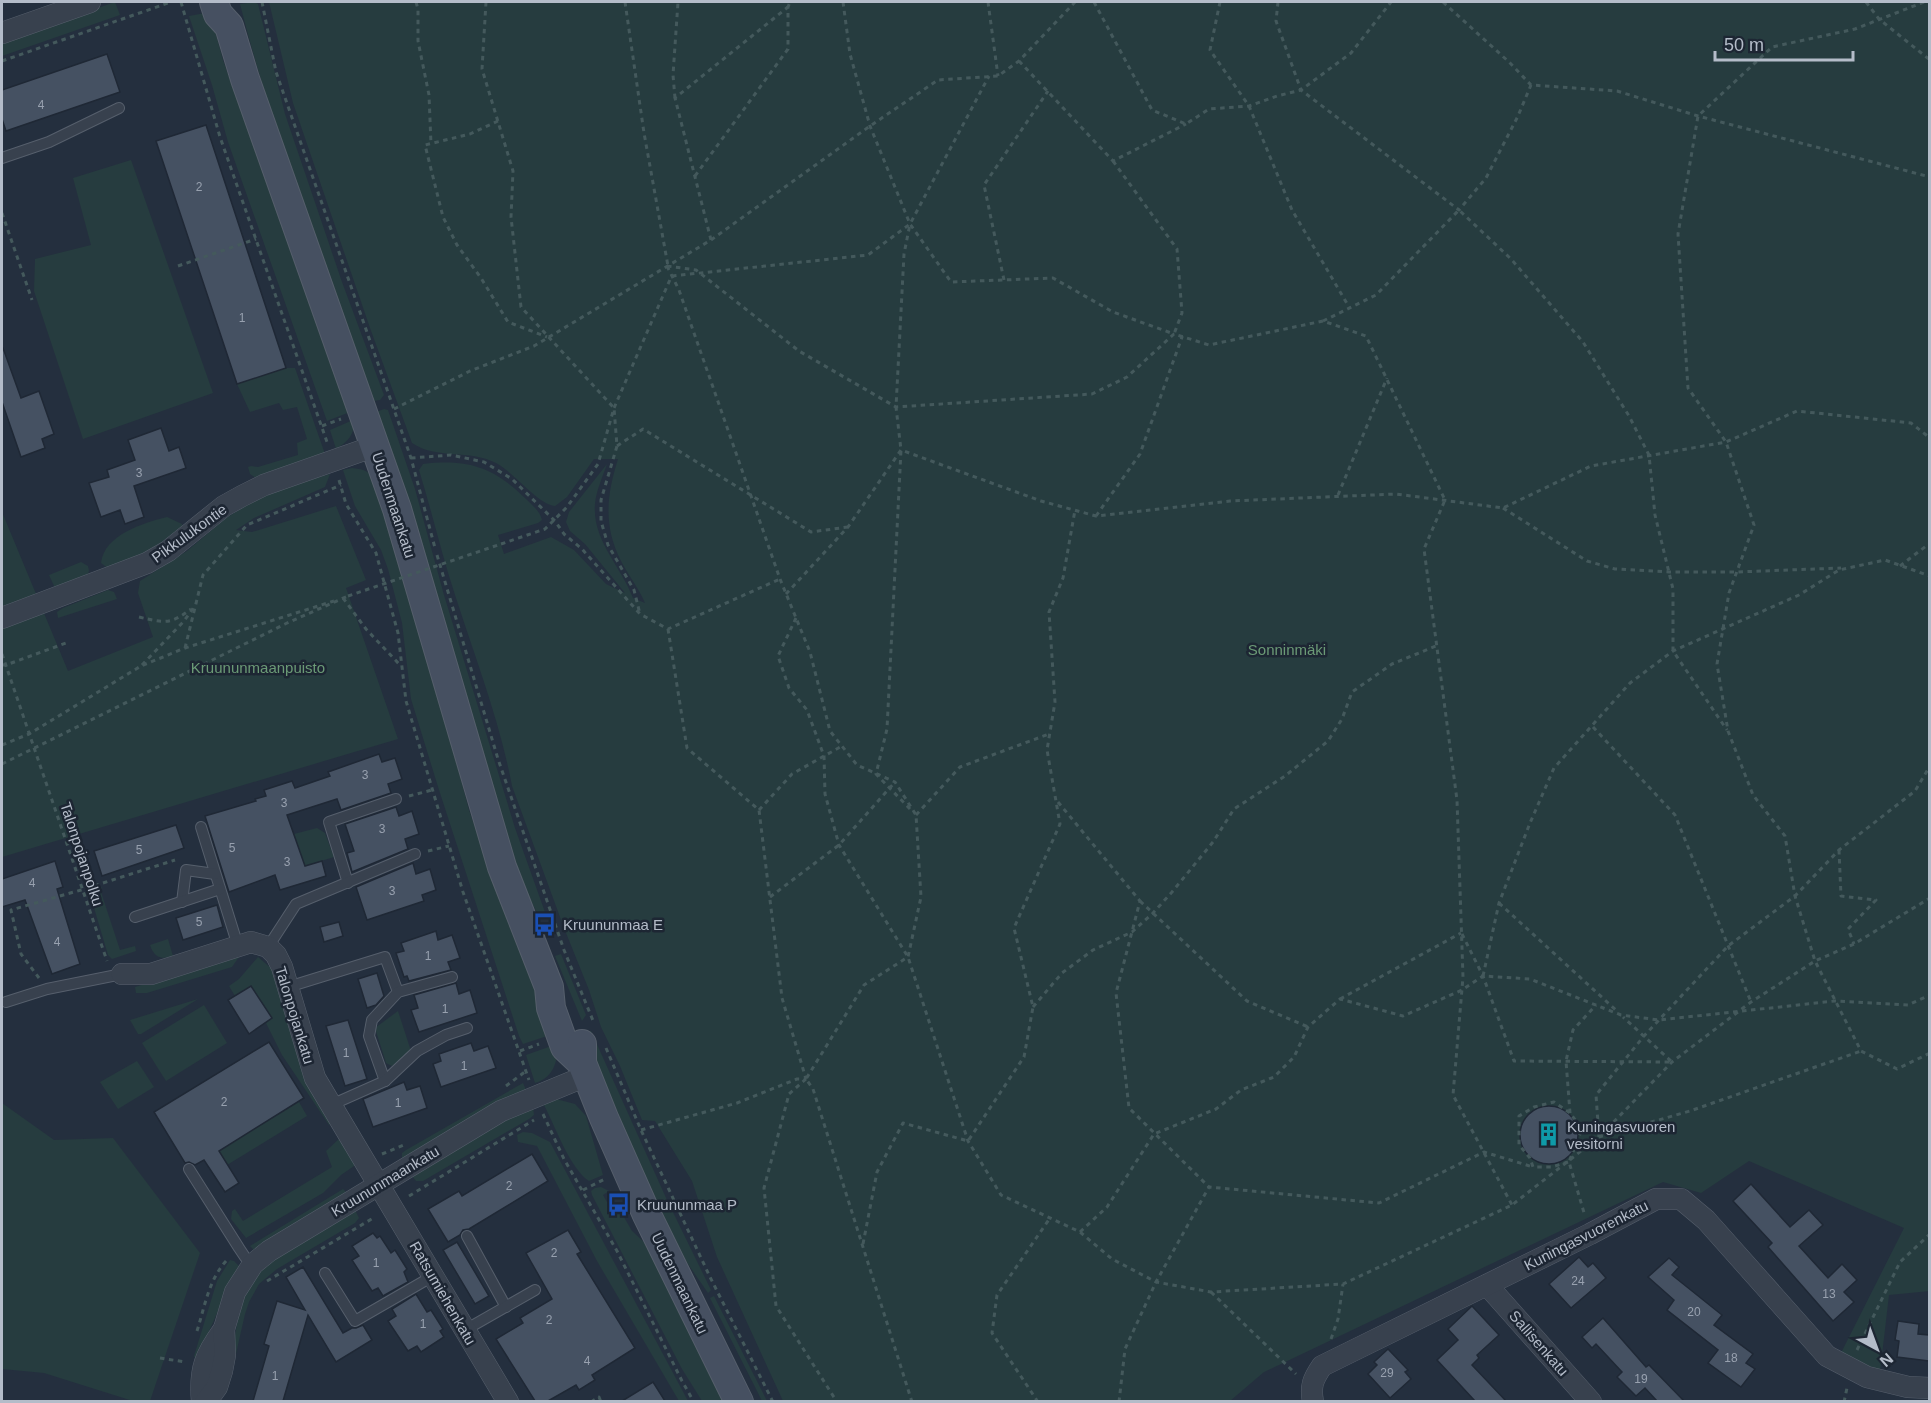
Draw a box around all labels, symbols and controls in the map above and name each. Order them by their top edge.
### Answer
scale bar [1715,24,1853,62]
text: 50 m [1724,35,1764,55]
house number: 4 [38,98,45,112]
house number: 2 [196,180,203,194]
house number: 1 [239,311,246,325]
street label: Uudenmaankatu [369,450,419,560]
house number: 3 [136,466,143,480]
street label: Pikkulukontie [148,500,230,566]
park label: Sonninmäki [1248,641,1326,658]
park label: Kruununmaanpuisto [191,659,325,676]
house number: 3 [362,768,369,782]
house number: 3 [281,796,288,810]
street label: Talonpojanpolku [57,800,107,908]
house number: 3 [379,822,386,836]
house number: 5 [229,841,236,855]
house number: 5 [136,843,143,857]
house number: 3 [284,855,291,869]
house number: 4 [29,876,36,890]
house number: 3 [389,884,396,898]
bus stop icon: Kruununmaa E [532,911,558,937]
house number: 5 [196,915,203,929]
place label: Kruununmaa E [563,916,663,933]
house number: 4 [54,935,61,949]
house number: 1 [425,949,432,963]
street label: Talonpojankatu [272,964,318,1066]
house number: 1 [442,1002,449,1016]
house number: 1 [343,1046,350,1060]
house number: 1 [461,1059,468,1073]
house number: 2 [221,1095,228,1109]
house number: 1 [395,1096,402,1110]
place label: Kuningasvuoren vesitorni [1567,1118,1675,1152]
building icon: Kuningasvuoren vesitorni [1536,1122,1562,1148]
street label: Kruununmaankatu [328,1142,442,1220]
house number: 2 [506,1179,513,1193]
bus stop icon: Kruununmaa P [606,1191,632,1217]
place label: Kruununmaa P [637,1196,737,1213]
street label: Kuningasvuorenkatu [1521,1196,1651,1274]
street label: Uudenmaankatu [648,1230,712,1336]
street label: Ratsumiehenkatu [406,1238,480,1348]
house number: 2 [551,1246,558,1260]
house number: 1 [373,1256,380,1270]
house number: 24 [1571,1274,1585,1288]
house number: 13 [1822,1287,1836,1301]
house number: 20 [1687,1305,1701,1319]
street label: Sallisenkatu [1506,1307,1572,1379]
house number: 2 [546,1313,553,1327]
house number: 1 [420,1317,427,1331]
north arrow [1847,1319,1907,1379]
text: N [1877,1350,1896,1370]
house number: 18 [1724,1351,1738,1365]
house number: 4 [584,1354,591,1368]
house number: 29 [1380,1366,1394,1380]
house number: 1 [272,1369,279,1383]
house number: 19 [1634,1372,1648,1386]

